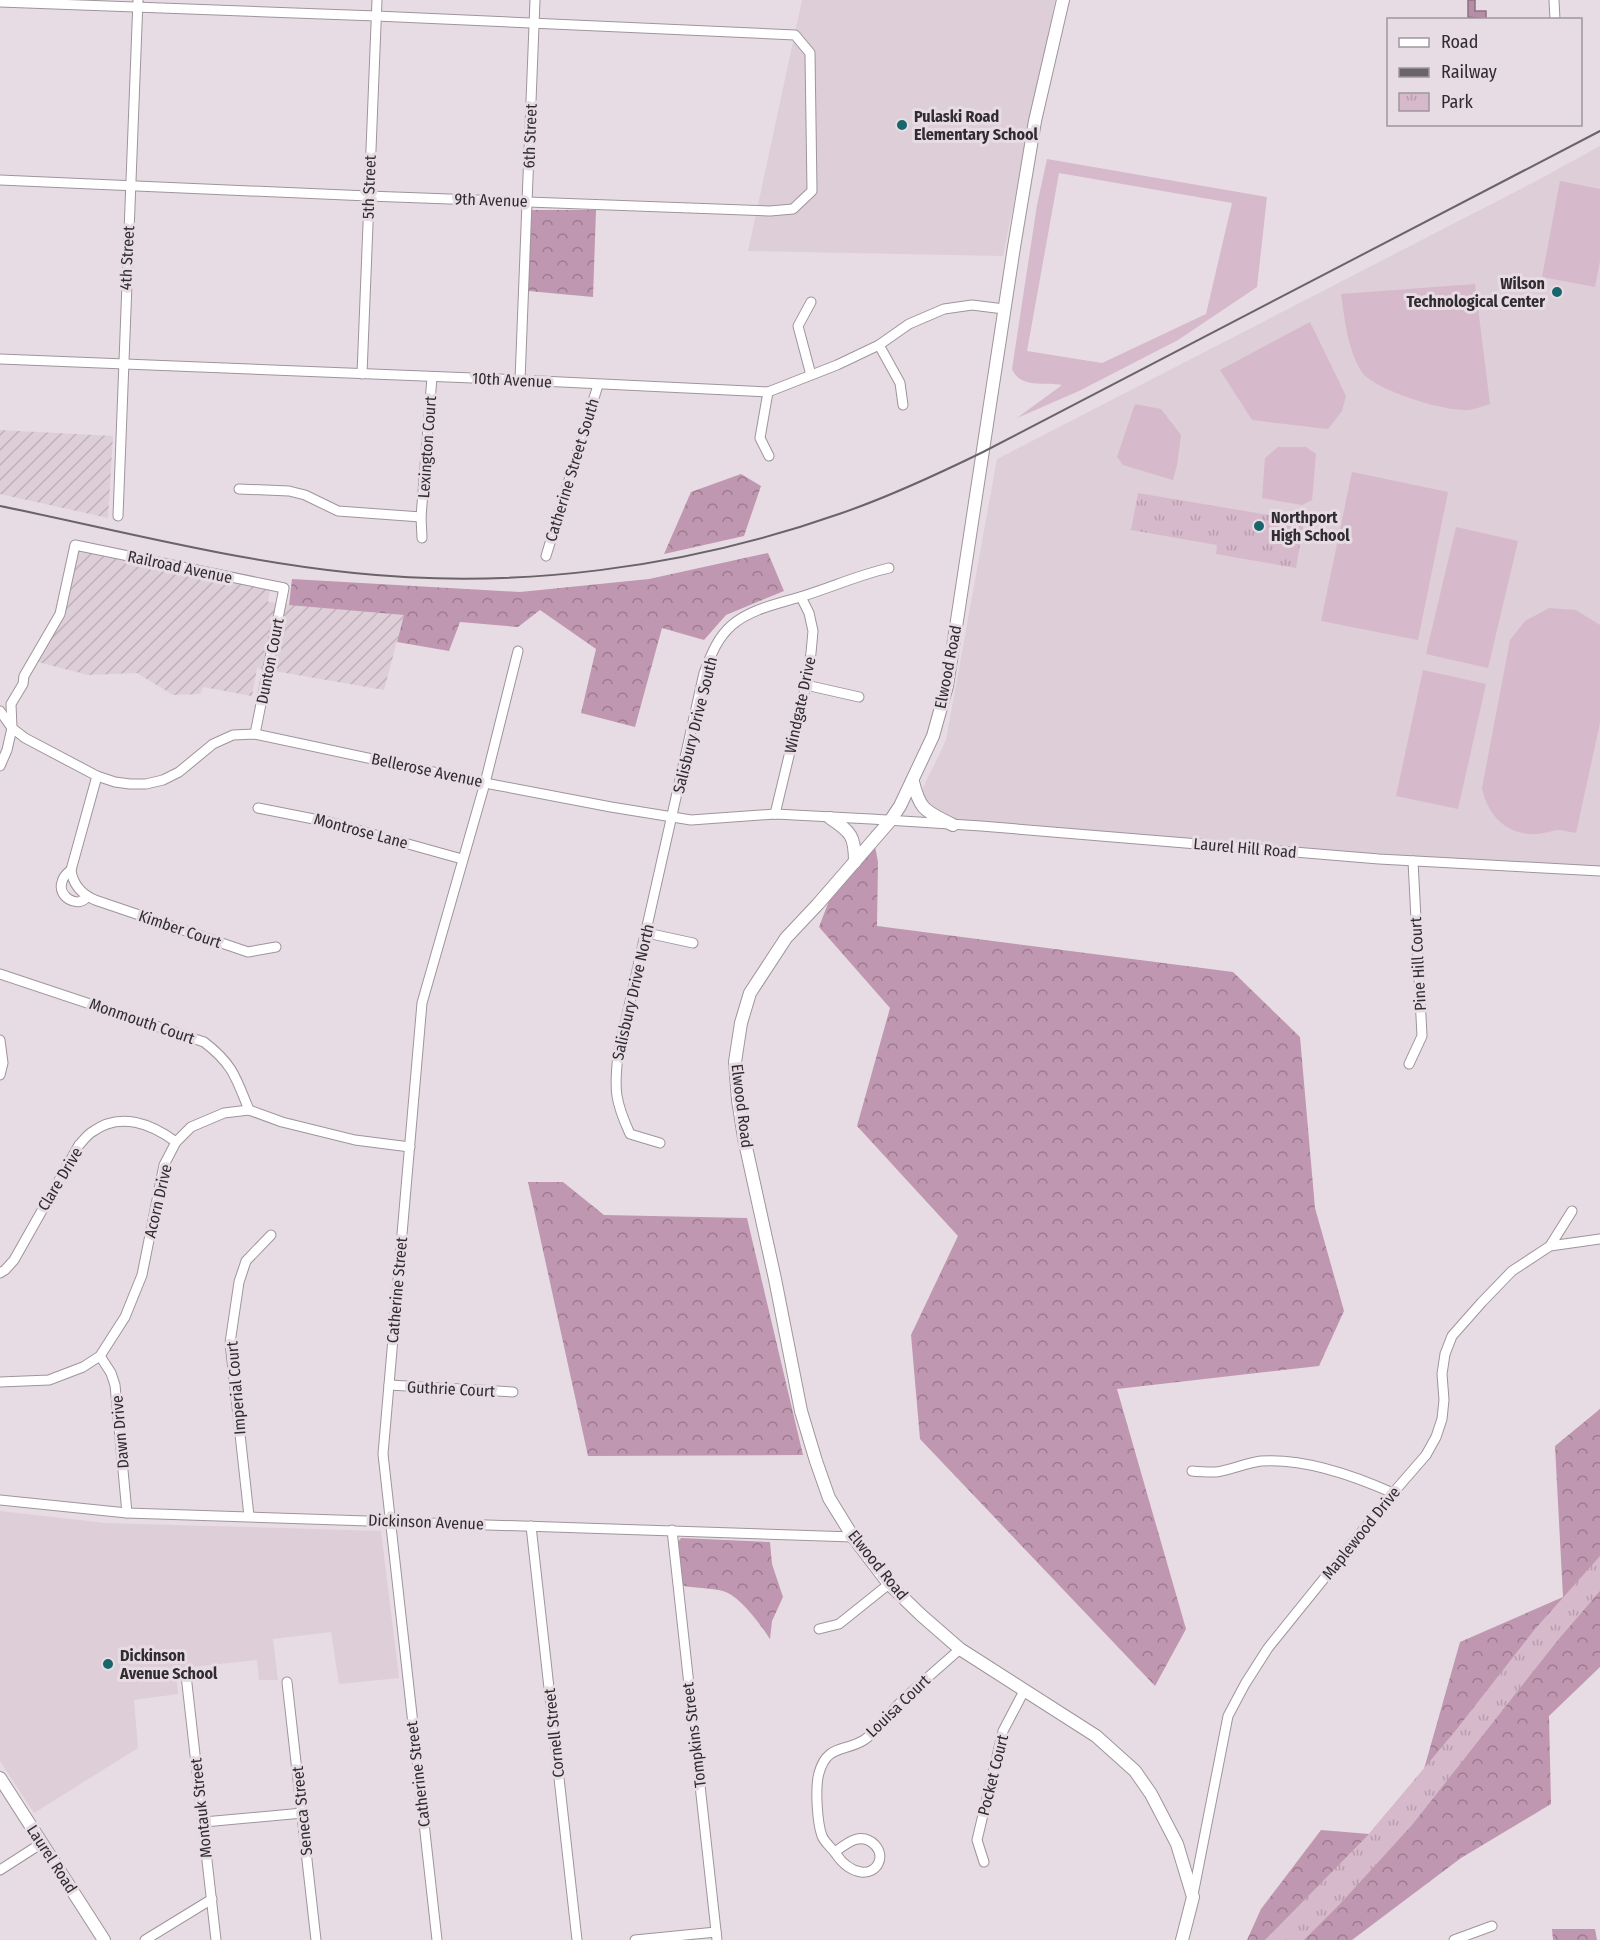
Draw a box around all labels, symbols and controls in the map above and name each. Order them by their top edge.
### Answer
legend [1387,18,1582,126]
text: Road [1441,31,1478,53]
text: Railway [1441,61,1497,83]
text: Park [1441,91,1474,113]
street label: 6th Street [519,103,541,169]
place label: Pulaski Road Elementary School [914,107,1039,144]
marker: Pulaski Road Elementary School [895,118,909,132]
street label: 5th Street [358,154,380,219]
street label: 9th Avenue [454,189,528,211]
street label: 4th Street [116,225,138,291]
place label: Wilson Technological Center [1407,274,1545,311]
marker: Wilson Technological Center [1550,285,1564,299]
street label: 10th Avenue [472,368,553,392]
street label: Lexington Court [414,394,440,499]
street label: Catherine Street South [541,396,603,544]
place label: Northport High School [1271,508,1350,545]
marker: Northport High School [1252,519,1266,533]
street label: Railroad Avenue [126,547,234,587]
street label: Dunton Court [252,616,288,706]
street label: Elwood Road [931,624,965,710]
street label: Salisbury Drive South [669,655,721,795]
street label: Windgate Drive [780,655,820,755]
street label: Bellerose Avenue [370,749,484,791]
street label: Montrose Lane [312,809,410,853]
street label: Laurel Hill Road [1193,834,1297,862]
street label: Kimber Court [136,906,224,952]
street label: Pine Hill Court [1406,916,1430,1011]
street label: Salisbury Drive North [608,922,658,1062]
street label: Monmouth Court [87,994,198,1048]
street label: Elwood Road [727,1063,757,1149]
street label: Clare Drive [34,1144,86,1214]
street label: Acorn Drive [140,1162,176,1240]
street label: Catherine Street [383,1235,411,1344]
street label: Imperial Court [222,1340,250,1435]
street label: Guthrie Court [407,1377,496,1401]
street label: Dawn Drive [107,1395,133,1469]
street label: Maplewood Drive [1318,1483,1404,1583]
street label: Dickinson Avenue [368,1510,484,1534]
street label: Elwood Road [844,1526,912,1604]
place label: Dickinson Avenue School [119,1646,218,1683]
marker: Dickinson Avenue School [101,1657,115,1671]
street label: Louisa Court [862,1670,934,1741]
street label: Tompkins Street [678,1681,710,1789]
street label: Cornell Street [540,1687,568,1779]
street label: Catherine Street [402,1719,434,1828]
street label: Pocket Court [974,1732,1012,1817]
street label: Montauk Street [186,1756,216,1859]
street label: Seneca Street [288,1765,316,1857]
street label: Laurel Road [23,1821,81,1897]

